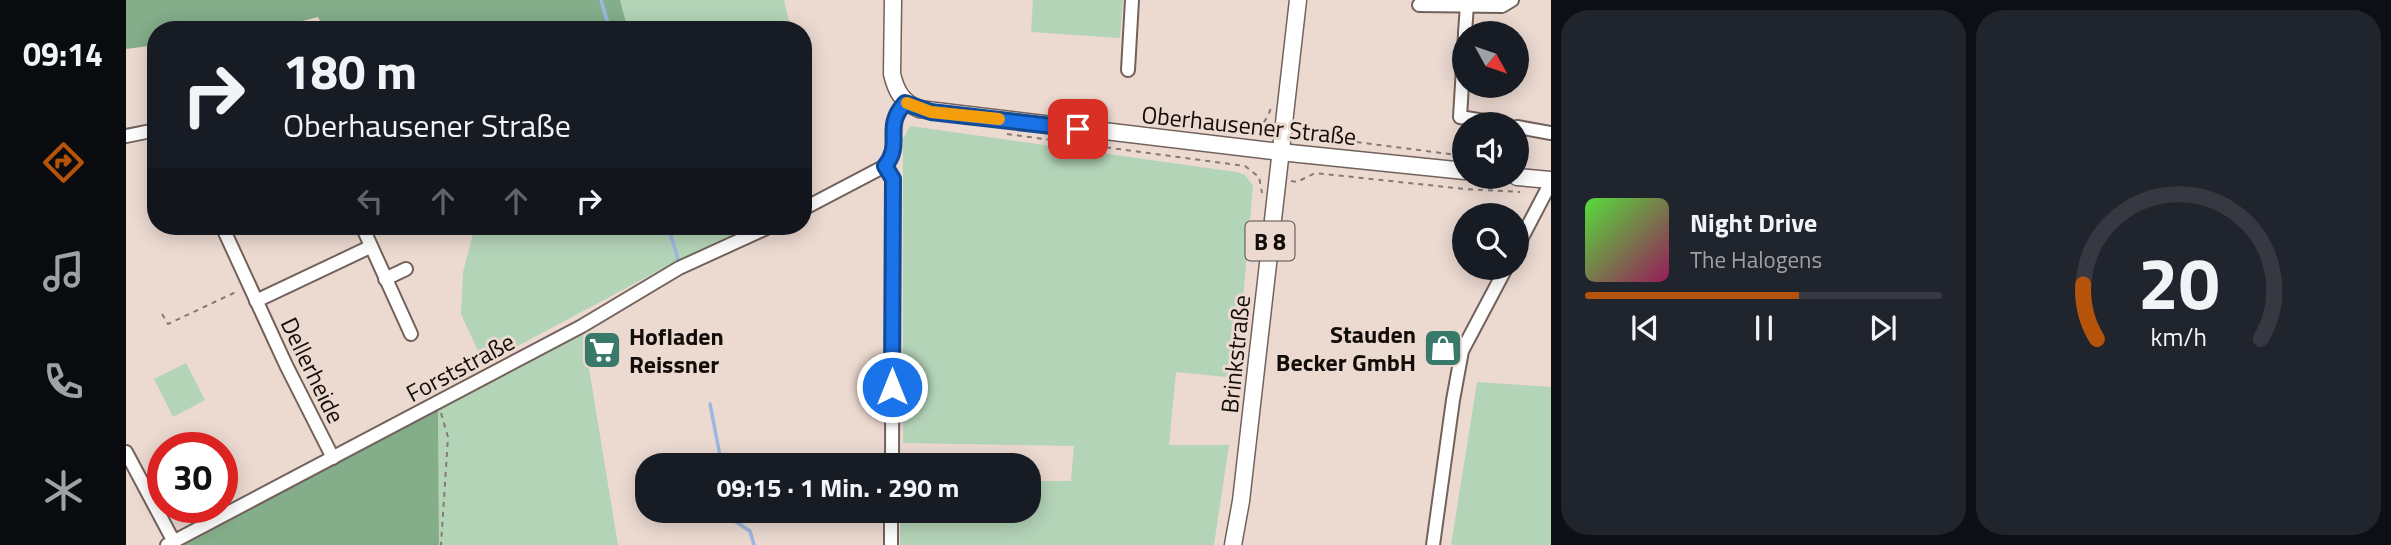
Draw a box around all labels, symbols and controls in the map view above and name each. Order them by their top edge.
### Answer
north arrow [1452,21,1530,98]
map controls [1452,21,1529,280]
text: 09:14 [23,30,103,78]
text: 180 m [283,33,417,108]
icon: right [168,49,259,140]
street label: Oberhausener Straße [1140,96,1358,154]
pin [1048,99,1108,159]
text: Oberhausener Straße [283,101,571,149]
icon: arrive [1059,110,1097,148]
button: sound [1452,112,1529,189]
icon: directions [39,138,88,187]
icon: left [351,182,389,220]
icon: ahead [424,182,462,220]
icon: ahead [497,182,535,220]
icon: right [570,182,608,220]
button: search [1452,203,1529,280]
text: Night Drive [1690,203,1817,242]
road number: B 8 [1246,222,1294,260]
text: 20 [2138,227,2219,337]
text: The Halogens [1690,242,1822,277]
icon: music [39,247,88,296]
street label: Brinkstraße [1211,293,1259,415]
icon: previous [1626,309,1664,347]
icon: pause [1745,309,1783,347]
icon: next [1864,309,1902,347]
street label: Dellerheide [272,311,354,429]
place label: Stauden Becker GmbH [1276,316,1416,380]
text: km/h [2150,317,2207,355]
place label: Hofladen Reissner [629,318,724,382]
street label: Forststraße [399,323,521,411]
shop icon: Stauden Becker GmbH [1422,327,1464,369]
supermarket icon: Hofladen Reissner [581,329,623,371]
position arrow [855,350,929,424]
icon: phone [39,357,88,406]
speed limit sign: 30 [147,432,238,523]
icon: climate [39,466,88,515]
text: 09:15 · 1 Min. · 290 m [717,468,959,507]

